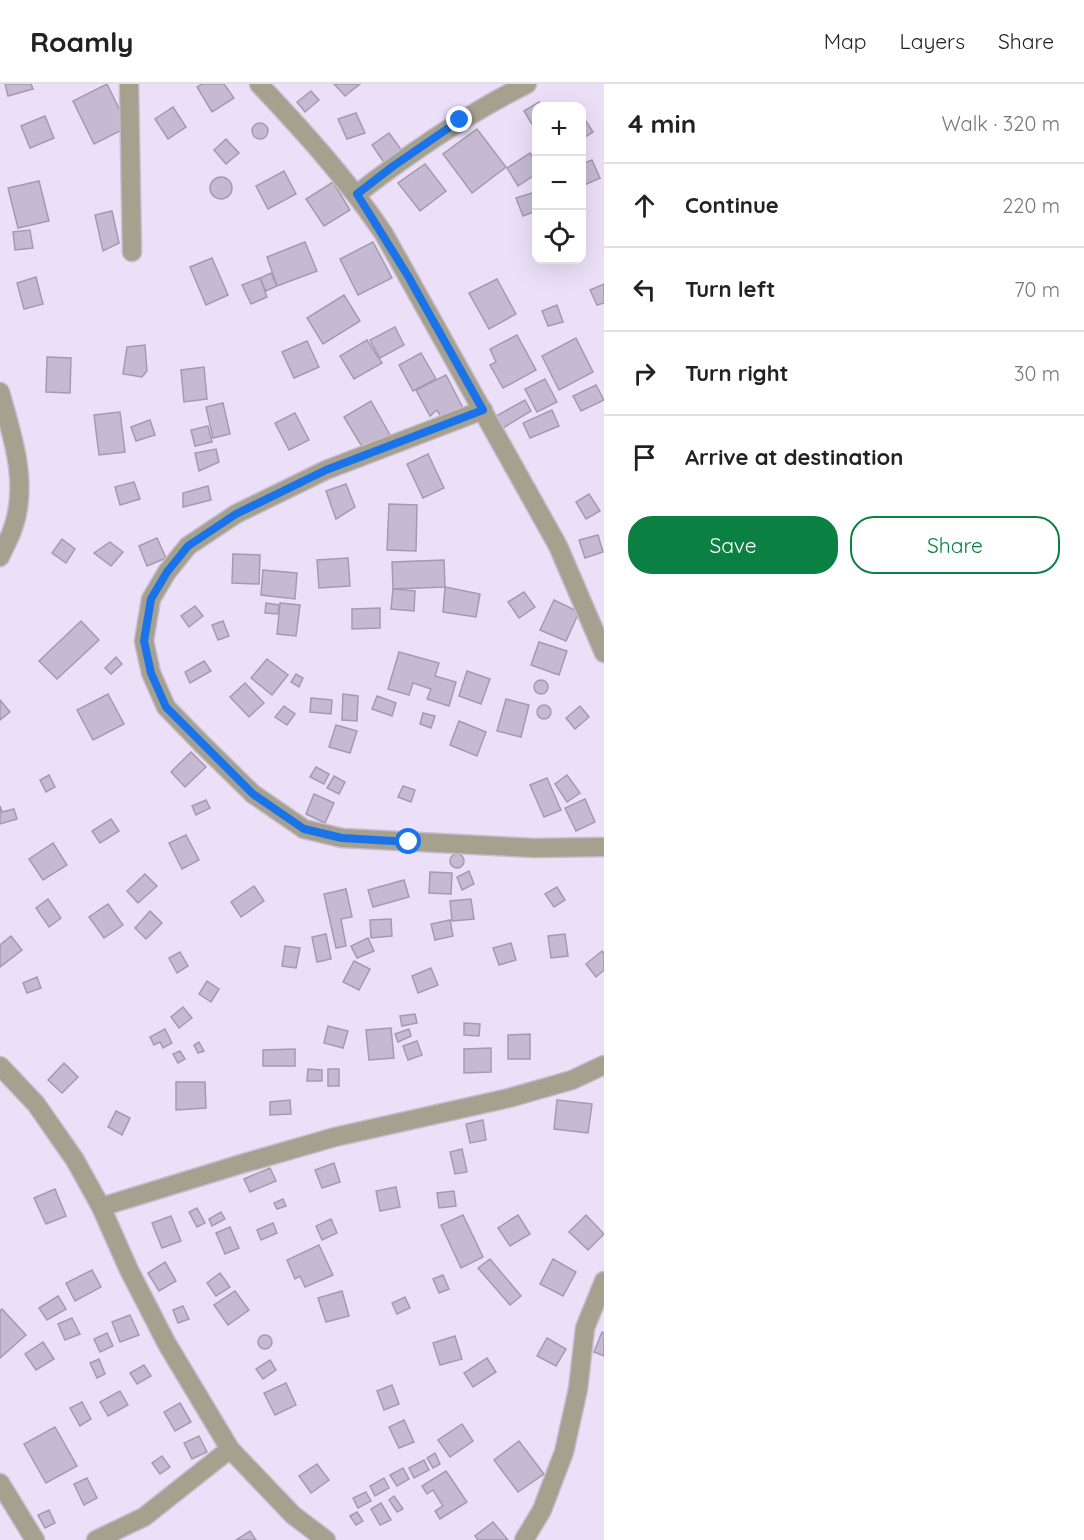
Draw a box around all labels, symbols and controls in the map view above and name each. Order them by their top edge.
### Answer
text: Roamly [30,24,134,59]
text: Map [824,28,867,54]
text: Layers [900,28,965,54]
text: Share [998,28,1054,54]
map controls [532,102,586,264]
button: + [532,102,586,156]
route end [446,106,472,132]
text: 4 min [628,107,696,140]
text: Walk · 320 m [941,111,1060,136]
button: − [532,156,586,210]
icon: ahead [628,189,661,222]
text: Continue [685,191,779,219]
text: 220 m [1002,193,1060,218]
button: locate [532,210,586,264]
icon: left [628,273,661,306]
text: Turn left [685,275,775,303]
text: 70 m [1014,277,1060,302]
icon: right [628,357,661,390]
text: Turn right [685,359,789,387]
text: 30 m [1014,361,1060,386]
icon: arrive [628,441,661,474]
text: Arrive at destination [685,443,903,471]
button: Save [628,516,838,574]
button: Share [850,516,1060,574]
route start [395,828,421,854]

